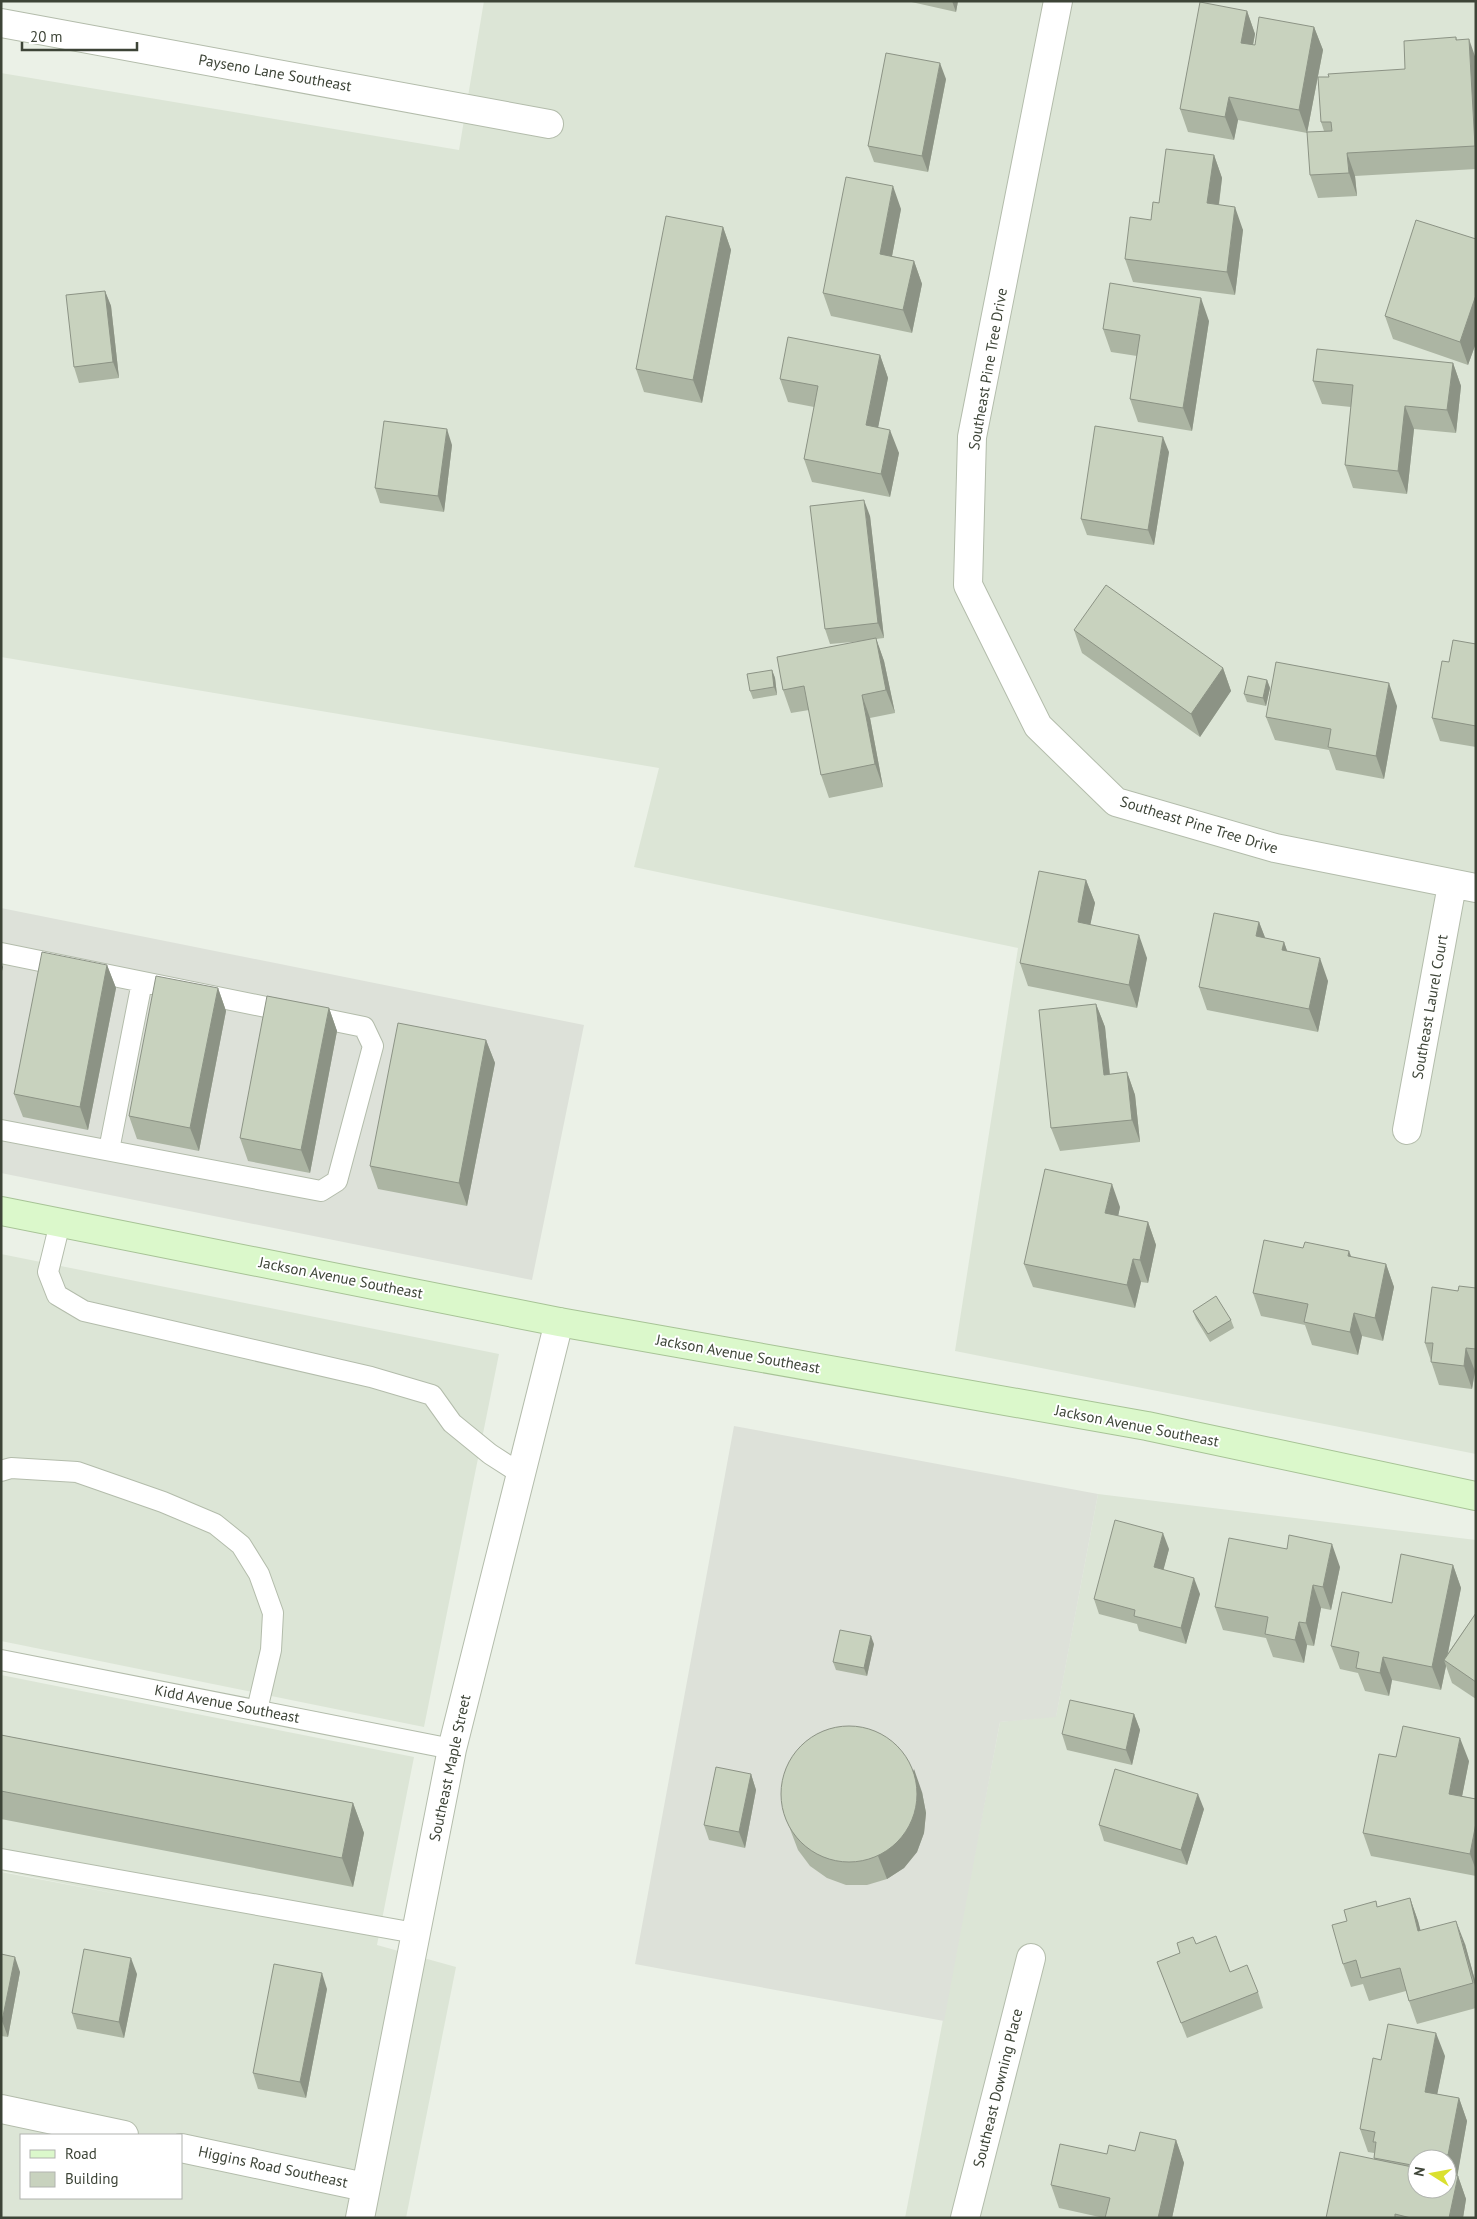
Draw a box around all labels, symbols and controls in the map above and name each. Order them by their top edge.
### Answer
scale bar [22,20,138,52]
text: 20 m [30,27,63,46]
street label: Payseno Lane Southeast [197,50,353,95]
street label: Southeast Pine Tree Drive [964,286,1011,451]
street label: Southeast Pine Tree Drive [1118,791,1280,858]
street label: Southeast Laurel Court [1407,933,1452,1081]
street label: Jackson Avenue Southeast [257,1252,425,1303]
street label: Jackson Avenue Southeast [653,1330,822,1377]
street label: Jackson Avenue Southeast [1053,1400,1221,1451]
street label: Kidd Avenue Southeast [153,1680,301,1727]
street label: Southeast Maple Street [425,1693,474,1843]
street label: Southeast Downing Place [969,2006,1026,2169]
legend [20,2134,182,2199]
street label: Higgins Road Southeast [197,2141,350,2192]
text: Road [65,2144,97,2163]
north arrow [1407,2149,1457,2199]
text: N [1410,2165,1429,2178]
text: Building [65,2169,119,2188]

